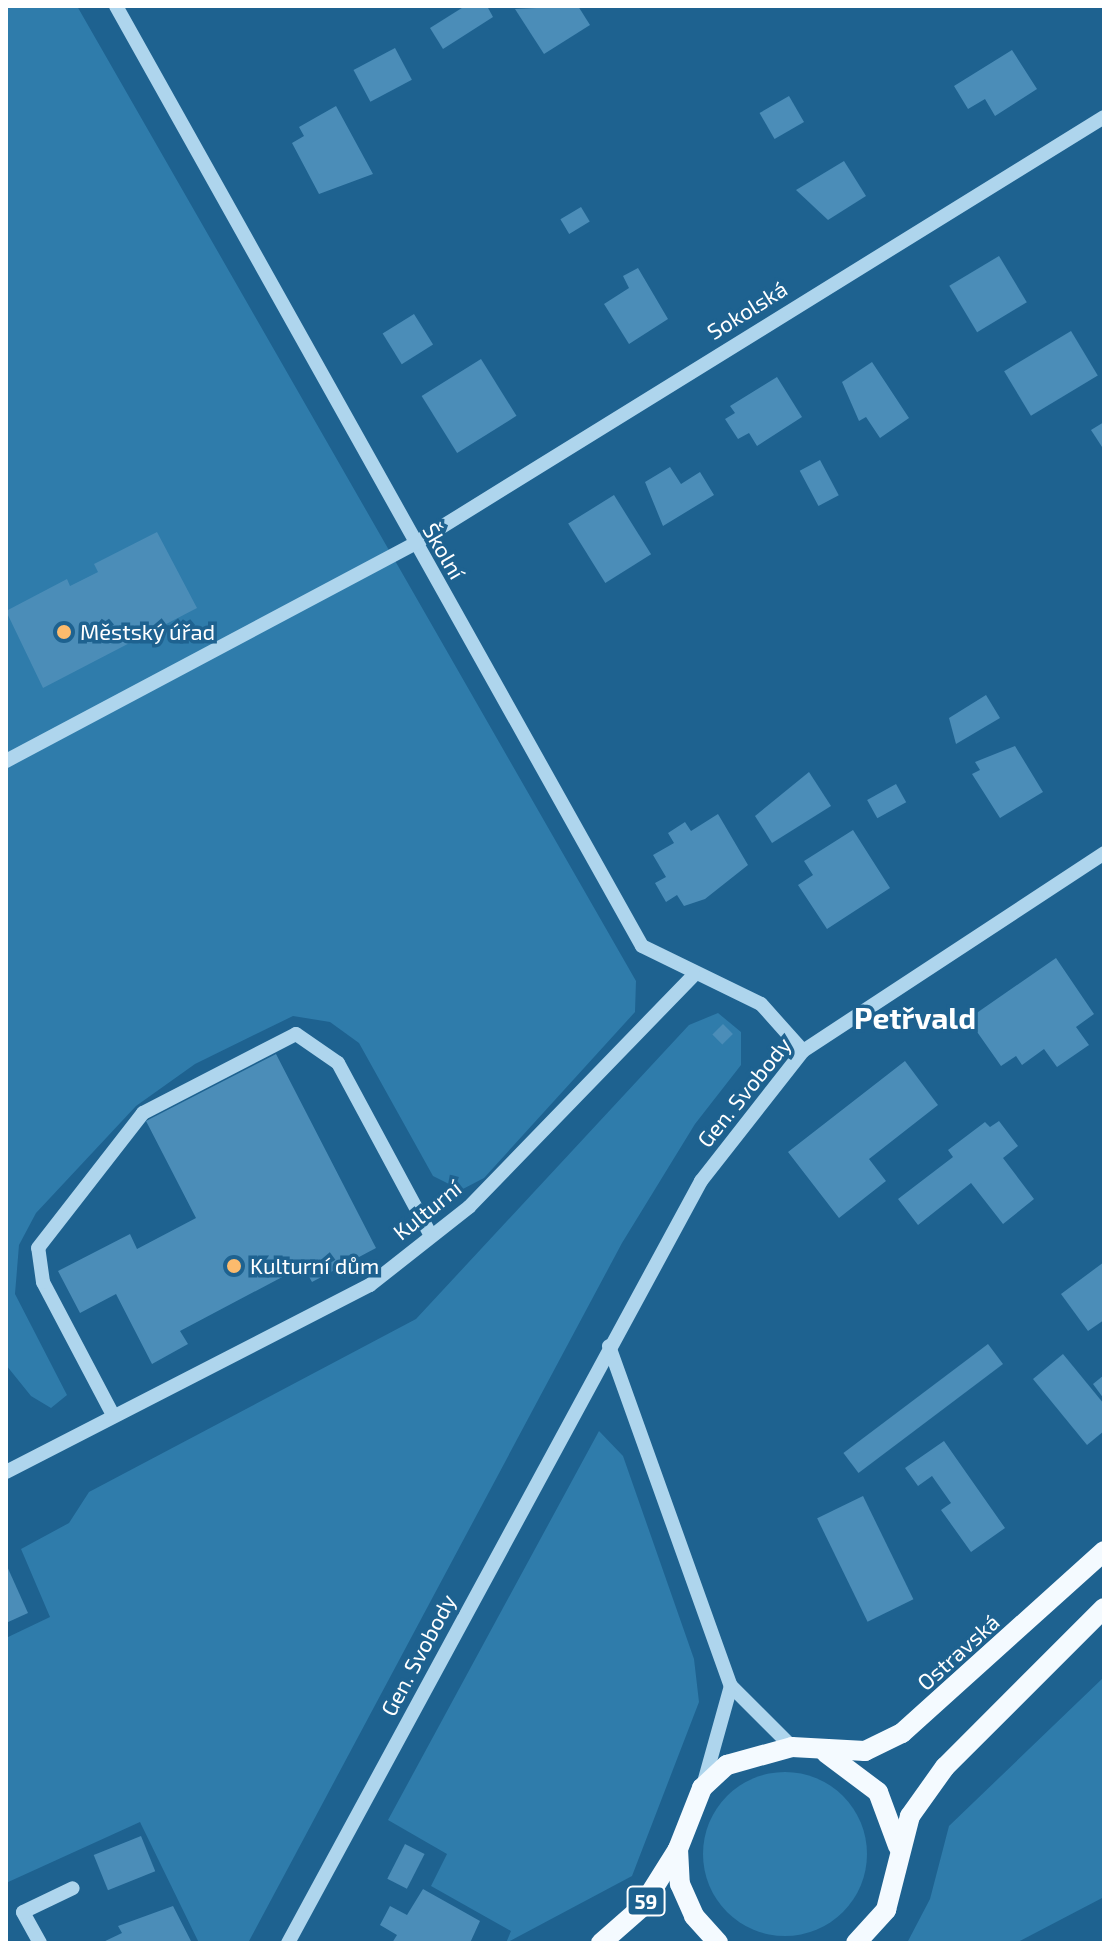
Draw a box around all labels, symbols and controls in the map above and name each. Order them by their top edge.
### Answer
street label: Sokolská [702,275,792,345]
street label: Školní [417,518,471,584]
place label: Městský úřad [80,619,216,645]
marker: Městský úřad [55,623,73,641]
district label: Petřvald [854,999,976,1035]
street label: Gen. Svobody [692,1032,796,1152]
street label: Kulturní [388,1175,466,1245]
place label: Kulturní dům [250,1253,379,1279]
marker: Kulturní dům [225,1257,243,1275]
street label: Gen. Svobody [375,1590,461,1720]
street label: Ostravská [912,1608,1004,1696]
road number: 59 [626,1885,666,1917]

